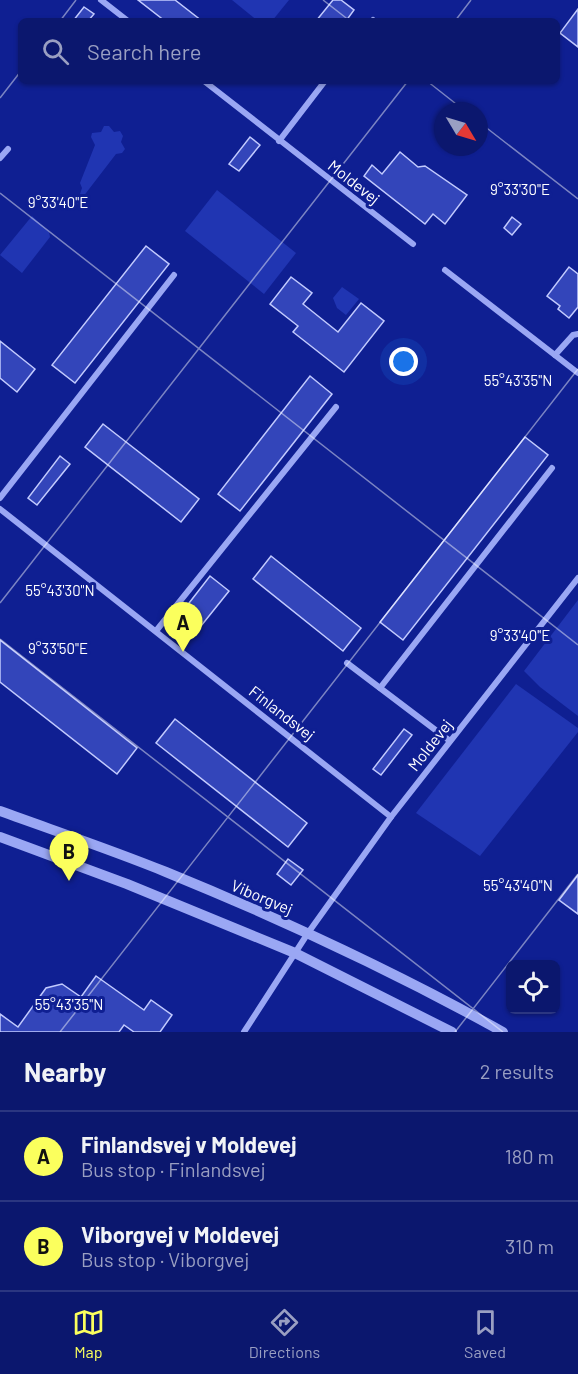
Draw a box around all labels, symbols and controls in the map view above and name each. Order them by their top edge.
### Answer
search box [18,18,560,84]
icon: search [39,35,72,68]
text: Search here [87,38,201,64]
north arrow [434,102,488,156]
street label: Moldevej [325,155,384,208]
text: 9°33'30"E [490,180,550,198]
text: 9°33'40"E [28,193,88,211]
your location [389,347,418,376]
text: 55°43'35"N [484,371,552,389]
text: 55°43'30"N [25,581,95,599]
pin: A [164,602,202,652]
text: 9°33'40"E [490,626,550,644]
text: 9°33'50"E [28,639,88,657]
street label: Finlandsvej [246,681,319,744]
street label: Moldevej [403,715,456,774]
pin: B [50,832,88,881]
street label: Viborgvej [229,875,296,918]
text: 55°43'40"N [483,876,553,894]
map controls [506,960,560,1014]
button: locate [506,960,560,1014]
text: 55°43'35"N [35,995,103,1013]
text: Nearby [24,1056,106,1087]
text: 2 results [480,1059,554,1083]
text: Finlandsvej v Moldevej [81,1131,297,1157]
text: A [37,1144,50,1168]
text: 180 m [505,1144,554,1168]
text: Bus stop · Finlandsvej [81,1157,266,1181]
text: Viborgvej v Moldevej [81,1221,279,1247]
text: B [37,1234,50,1258]
text: 310 m [505,1234,554,1258]
text: Bus stop · Viborgvej [81,1247,249,1271]
tab: Map [72,1306,105,1361]
tab: Directions [249,1306,320,1361]
tab: Saved [464,1306,506,1361]

